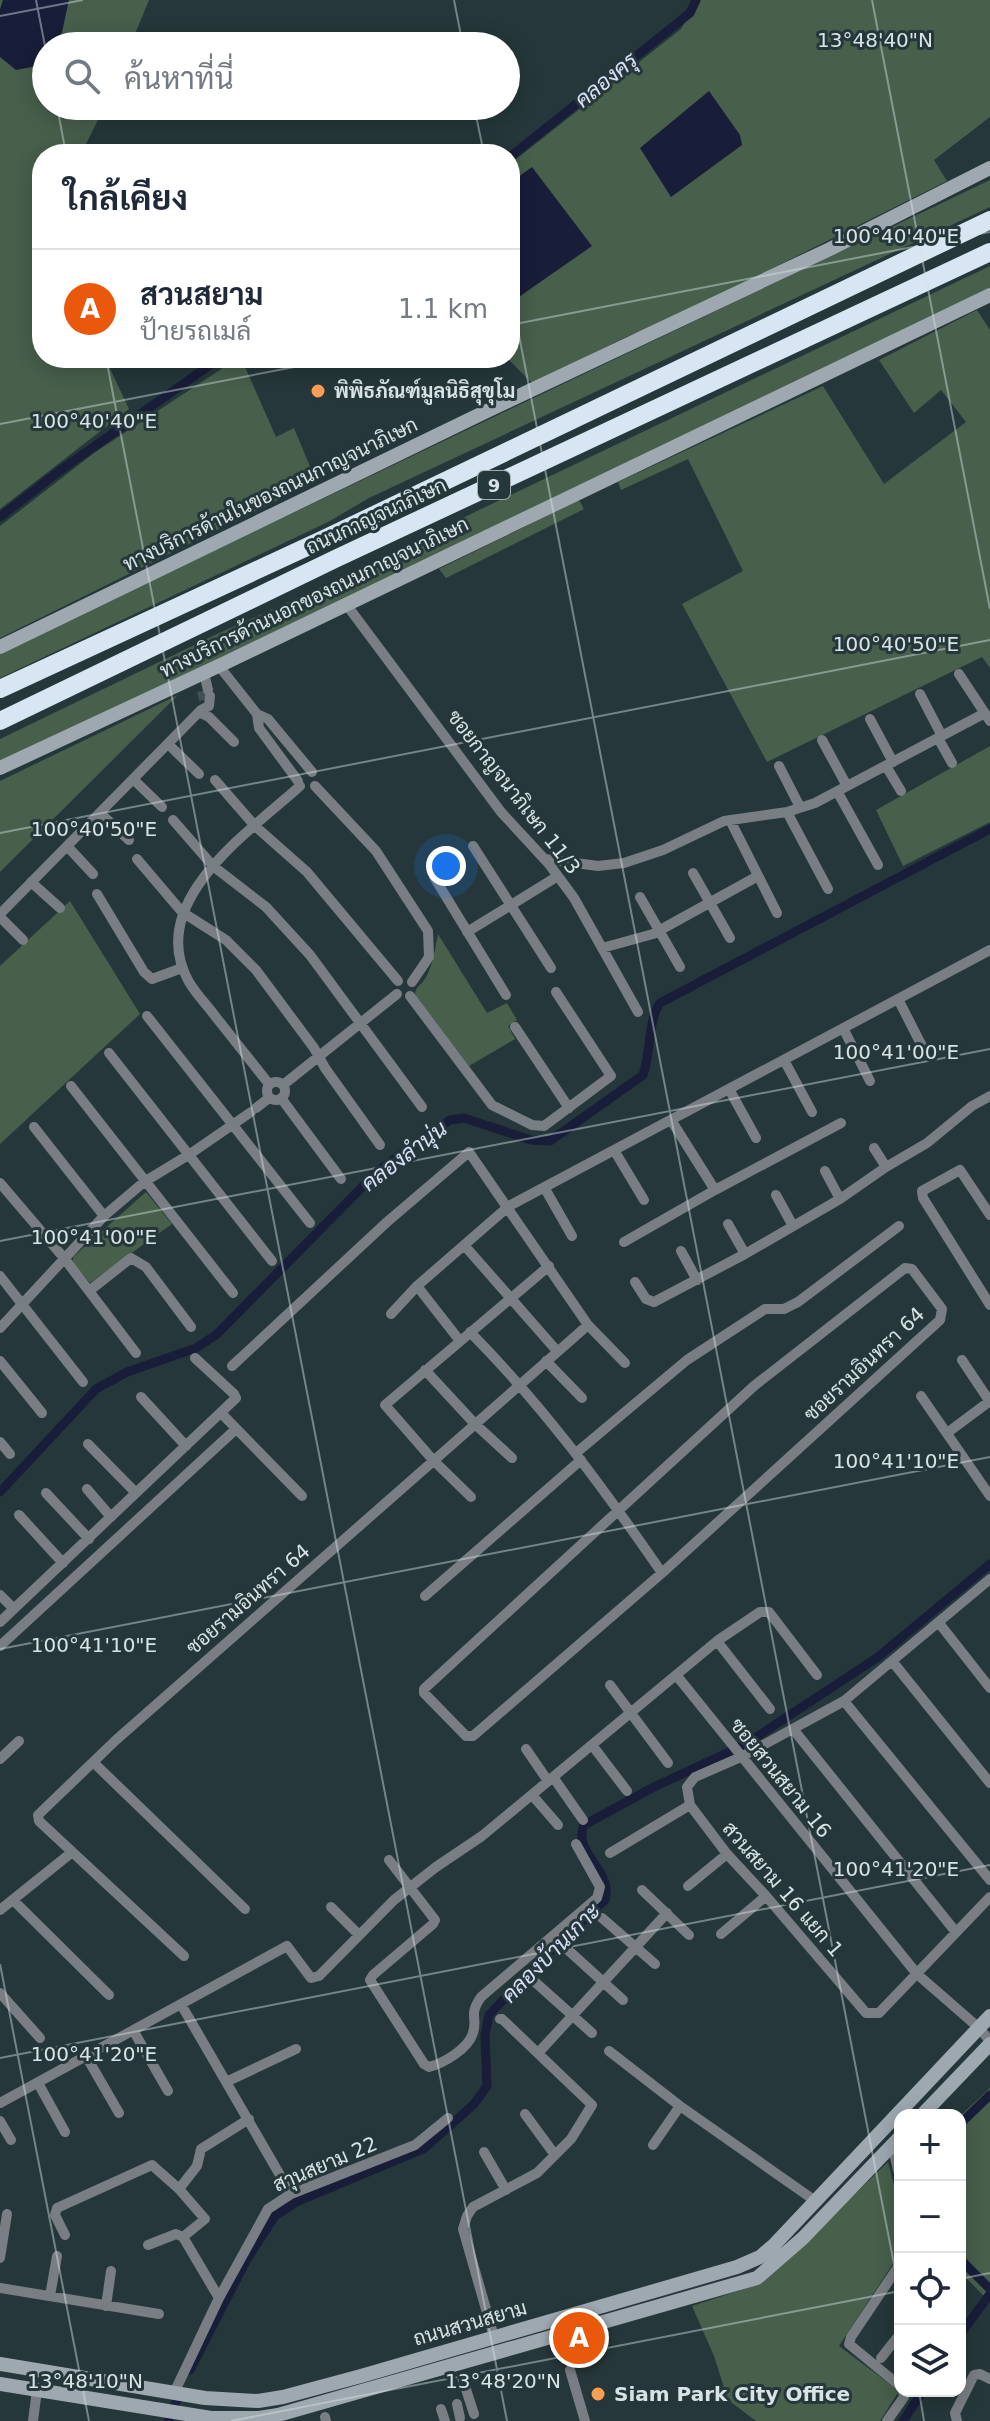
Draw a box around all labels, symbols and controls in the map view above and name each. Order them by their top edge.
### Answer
text: 13°48'40"N [817,28,933,52]
search box [32,32,520,120]
water label: คลองครุ [570,47,645,115]
icon: search [60,54,104,98]
text: ค้นหาที่นี่ [124,61,234,96]
text: ใกล้เคียง [64,178,188,218]
text: 100°40'40"E [833,224,959,248]
text: สวนสยาม [140,277,263,312]
text: A [80,294,100,324]
text: 1.1 km [398,294,488,324]
text: ป้ายรถเมล์ [140,316,251,346]
place label: พิพิธภัณฑ์มูลนิธิสุขุโม [334,377,515,406]
marker: พิพิธภัณฑ์มูลนิธิสุขุโม [309,382,327,400]
text: 100°40'40"E [31,409,157,433]
street label: ทางบริการด้านในของถนนกาญจนาภิเษก [119,412,421,576]
road number: 9 [478,471,510,499]
street label: ถนนกาญจนาภิเษก [302,473,450,559]
street label: ทางบริการด้านนอกของถนนกาญจนาภิเษก [156,512,472,682]
text: 100°40'50"E [833,632,959,656]
street label: ซอยกาญจนาภิเษก 11/3 [442,705,586,879]
text: 100°40'50"E [31,817,157,841]
your location [426,846,466,886]
text: 100°41'00"E [833,1040,959,1064]
water label: คลองลำนุ่น [356,1116,453,1199]
text: 100°41'00"E [31,1225,157,1249]
street label: ซอยรามอินทรา 64 [799,1302,929,1426]
text: 100°41'10"E [833,1449,959,1473]
street label: ซอยรามอินทรา 64 [181,1539,315,1659]
text: 100°41'10"E [31,1633,157,1657]
street label: ซอยสวนสยาม 16 [725,1713,837,1843]
street label: สวนสยาม 16 แยก 1 [718,1816,848,1962]
text: 100°41'20"E [833,1857,959,1881]
water label: คลองบ้านเกาะ [496,1897,606,2008]
text: 100°41'20"E [31,2042,157,2066]
map controls [894,2109,966,2397]
button: + [894,2109,966,2181]
street label: สาุนสยาม 22 [269,2131,382,2199]
button: − [894,2181,966,2253]
button: locate [894,2253,966,2325]
street label: ถนนสวนสยาม [411,2295,529,2351]
pin: A [553,2308,605,2368]
button: layers [894,2325,966,2397]
text: 13°48'10"N [27,2369,143,2393]
text: 13°48'20"N [445,2369,561,2393]
place label: Siam Park City Office [614,2382,850,2406]
marker: Siam Park City Office [589,2385,607,2403]

